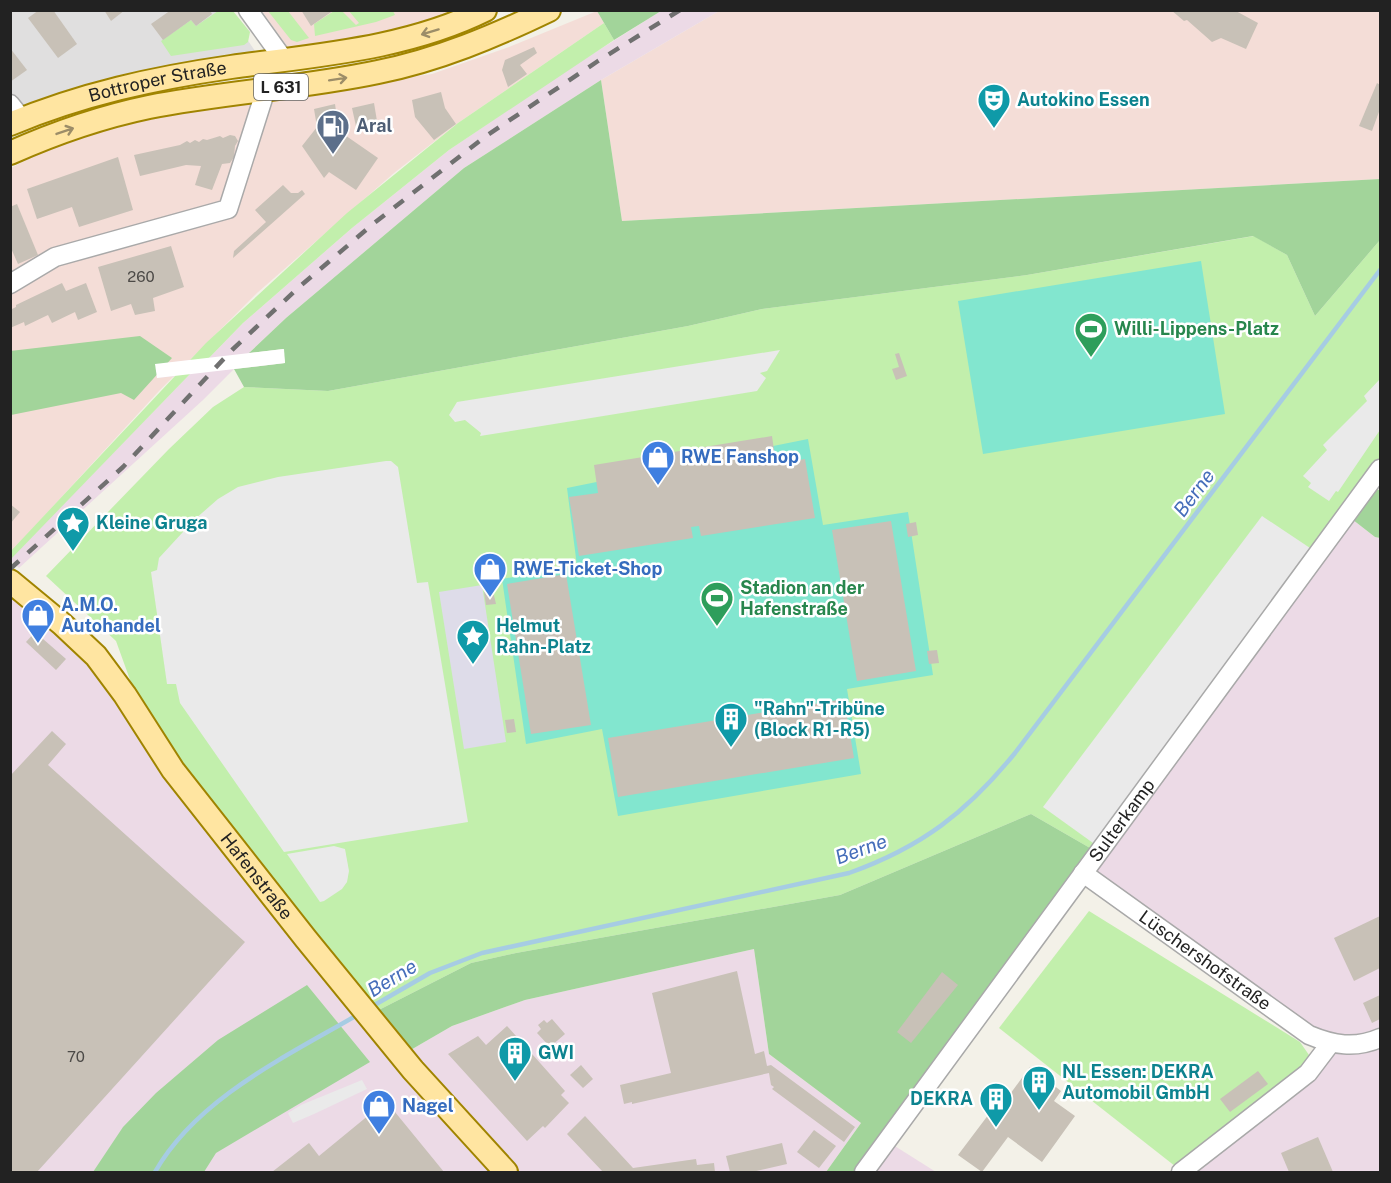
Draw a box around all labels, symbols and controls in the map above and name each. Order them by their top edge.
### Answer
one-way arrow [421,27,440,38]
street label: Bottroper Straße [86,57,228,106]
one-way arrow [328,73,347,84]
road number: L 631 [254,74,308,100]
theatre icon: Autokino Essen [976,82,1012,129]
place label: Autokino Essen [1017,89,1150,110]
fuel station icon: Aral [315,108,351,155]
place label: Aral [356,115,392,136]
one-way arrow [55,124,73,135]
house number: 260 [127,268,155,285]
sports icon: Willi-Lippens-Platz [1073,311,1109,358]
place label: Willi-Lippens-Platz [1114,318,1279,339]
shop icon: RWE Fanshop [640,439,676,486]
place label: RWE Fanshop [681,446,799,467]
water label: Berne [1168,464,1220,522]
place icon: Kleine Gruga [55,505,91,552]
place label: Kleine Gruga [96,512,208,533]
shop icon: RWE-Ticket-Shop [472,551,508,598]
place label: RWE-Ticket-Shop [513,558,662,579]
place label: Stadion an der Hafenstraße [740,577,865,619]
sports icon: Stadion an der Hafenstraße [699,580,735,627]
place label: A.M.O. Autohandel [61,594,161,636]
shop icon: A.M.O. Autohandel [20,597,56,644]
place label: Helmut Rahn-Platz [496,615,591,657]
place icon: Helmut Rahn-Platz [455,618,491,665]
place label: "Rahn"-Tribüne (Block R1-R5) [754,698,885,740]
building icon: "Rahn"-Tribüne (Block R1-R5) [713,701,749,748]
street label: Sulterkamp [1084,775,1159,866]
street label: Hafenstraße [216,828,298,923]
water label: Berne [832,829,890,869]
street label: Lüschershofstraße [1135,906,1275,1014]
water label: Berne [363,954,421,1002]
building icon: GWI [497,1035,533,1082]
place label: GWI [538,1042,574,1063]
house number: 70 [67,1048,85,1065]
place label: NL Essen: DEKRA Automobil GmbH [1062,1061,1214,1103]
building icon: NL Essen: DEKRA Automobil GmbH [1021,1064,1057,1111]
building icon: DEKRA [978,1081,1014,1128]
shop icon: Nagel [361,1088,397,1135]
place label: DEKRA [910,1088,973,1109]
place label: Nagel [402,1095,454,1116]

